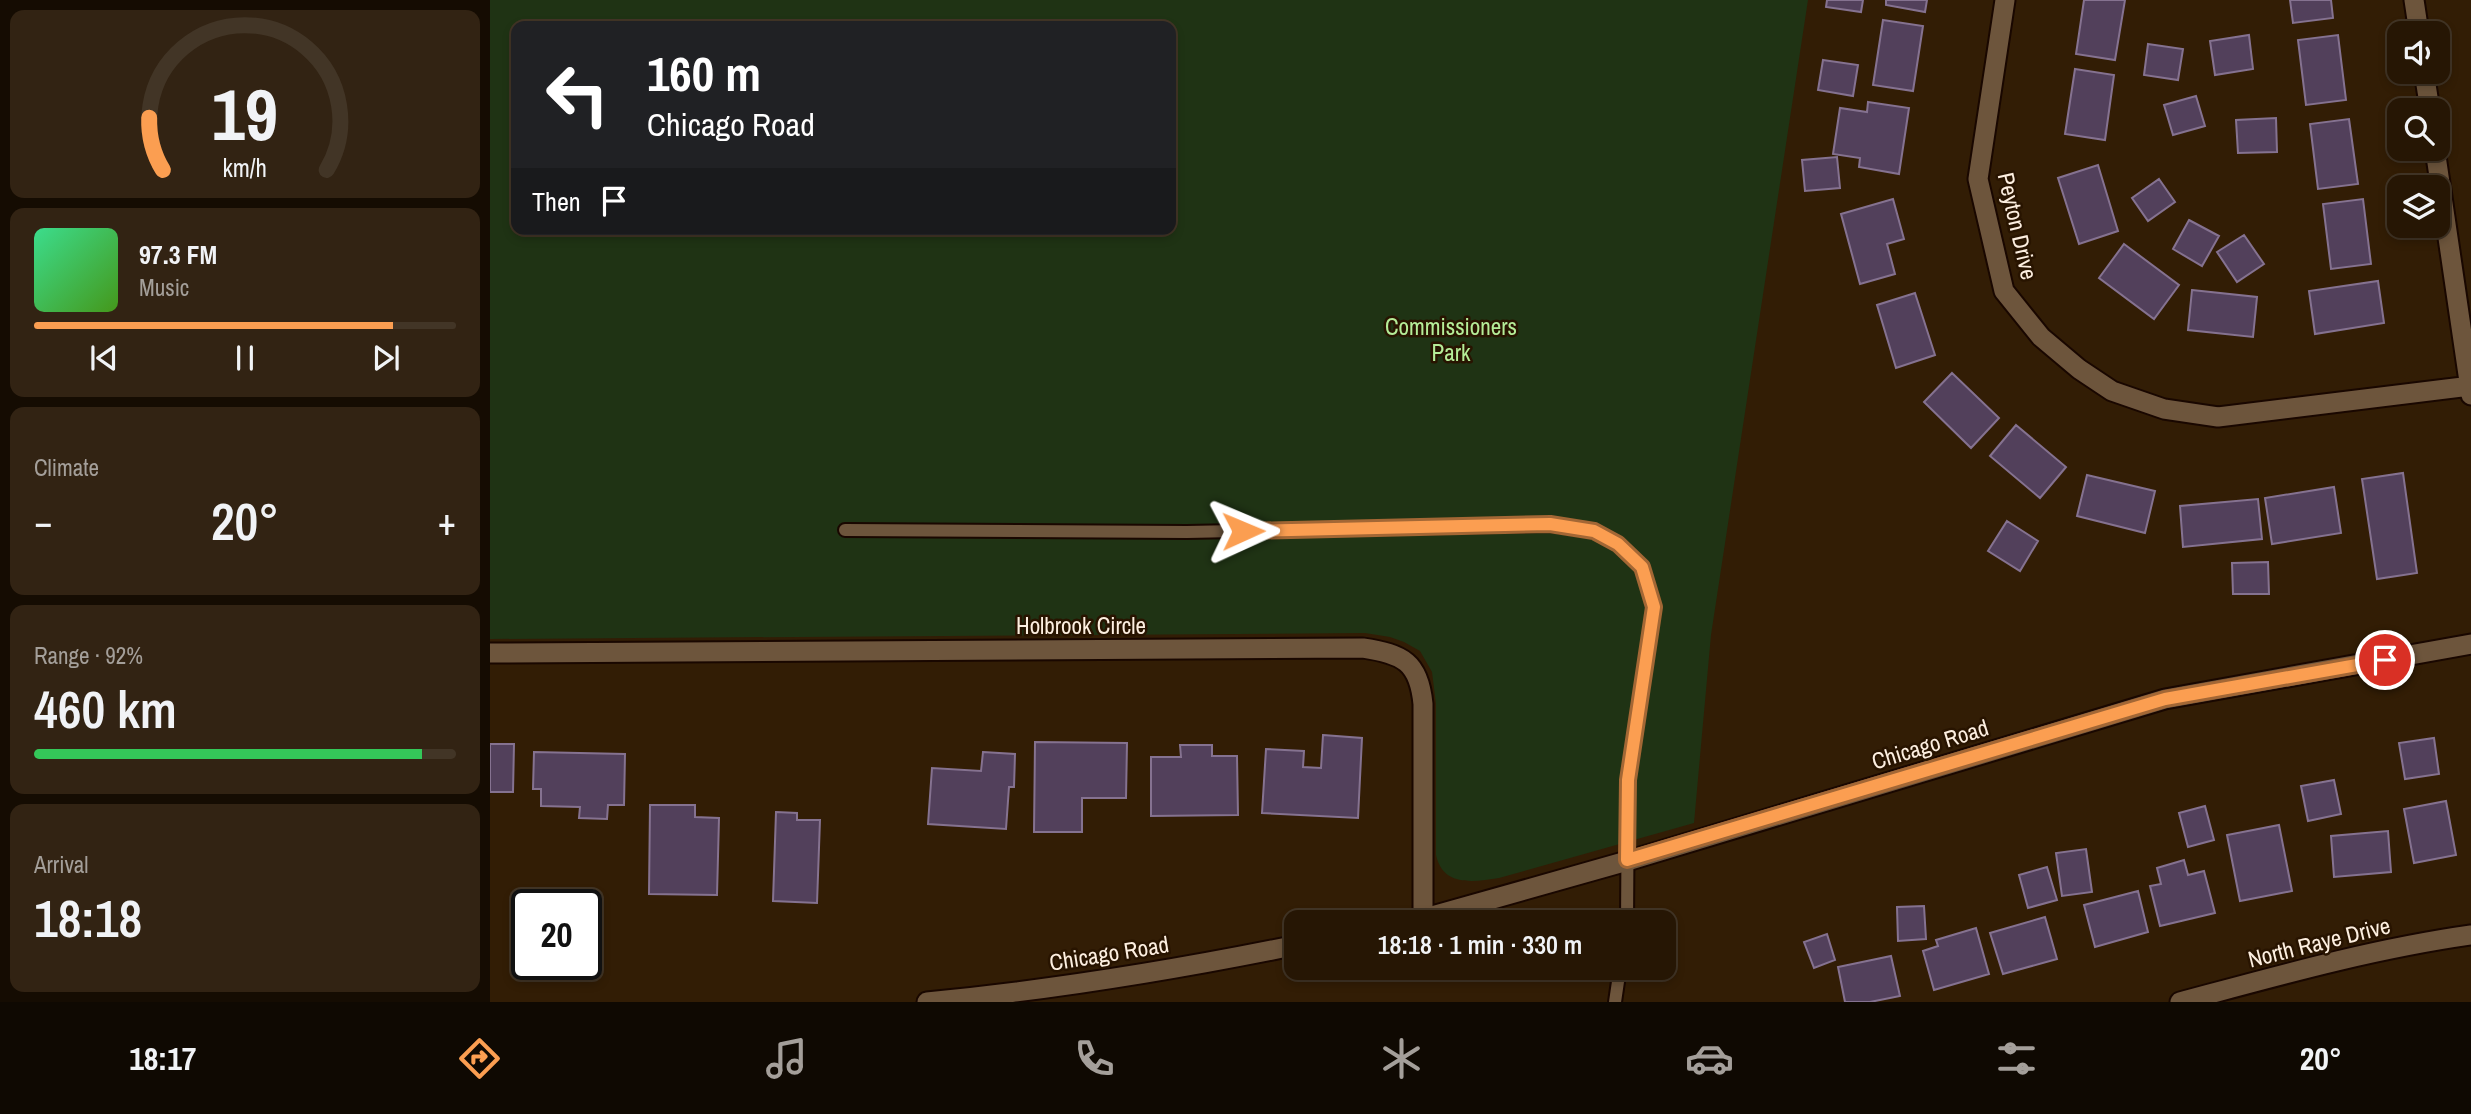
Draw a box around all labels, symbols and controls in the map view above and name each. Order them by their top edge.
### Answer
map controls [2387,21,2450,238]
button: sound [2387,21,2450,84]
text: 160 m [647,40,761,106]
icon: left [532,49,623,140]
text: 19 [212,66,278,164]
button: search [2387,98,2450,161]
text: Chicago Road [647,103,815,146]
text: km/h [223,151,267,185]
street label: Peyton Drive [1991,169,2045,283]
button: layers [2387,175,2450,238]
icon: arrive [595,182,633,220]
text: Then [532,184,581,219]
text: 97.3 FM [139,237,217,272]
text: Music [139,272,189,303]
park label: Commissioners Park [1385,311,1517,368]
icon: previous [85,339,123,377]
icon: pause [226,339,264,377]
icon: next [367,339,405,377]
text: Climate [34,452,99,483]
text: 20° [211,486,279,556]
position arrow [1206,494,1280,568]
text: − [34,496,52,547]
text: + [438,496,456,547]
street label: Holbrook Circle [1016,610,1146,641]
pin [2355,630,2415,690]
text: Range · 92% [34,640,143,671]
icon: arrive [2366,641,2404,679]
text: 460 km [34,674,177,744]
street label: Chicago Road [1868,712,1992,776]
text: Arrival [34,849,89,880]
text: 18:18 [34,883,142,953]
speed limit sign: 20 [511,889,602,980]
street label: North Raye Drive [2245,909,2393,975]
text: 18:18 · 1 min · 330 m [1378,927,1582,962]
street label: Chicago Road [1047,928,1171,978]
icon: directions [455,1034,504,1083]
icon: music [762,1034,811,1083]
icon: phone [1070,1034,1119,1083]
icon: climate [1377,1034,1426,1083]
icon: car [1685,1034,1734,1083]
icon: filters [1992,1034,2041,1083]
text: 18:17 [129,1037,196,1080]
text: 20° [2300,1037,2342,1080]

